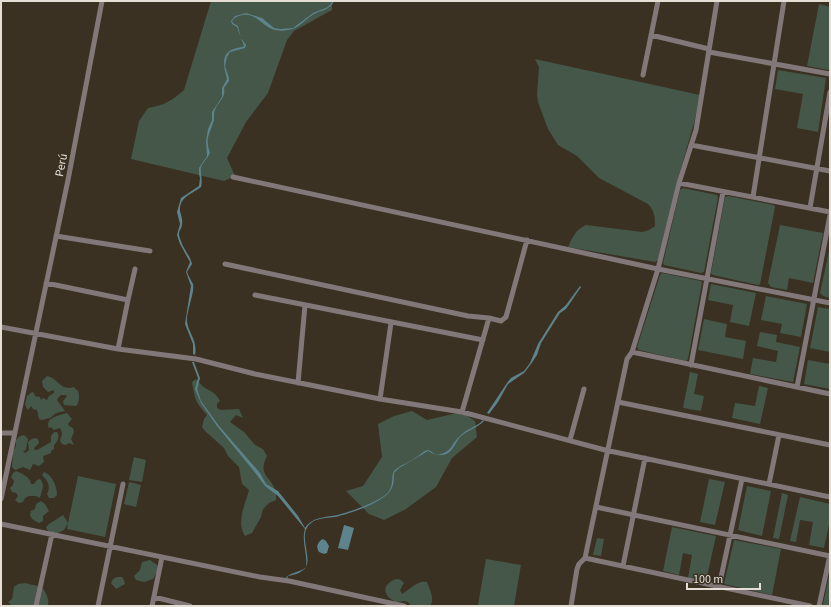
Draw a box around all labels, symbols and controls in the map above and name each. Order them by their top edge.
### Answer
street label: Perú [51,152,72,178]
scale bar [687,565,760,591]
text: 100 m [693,571,723,588]

